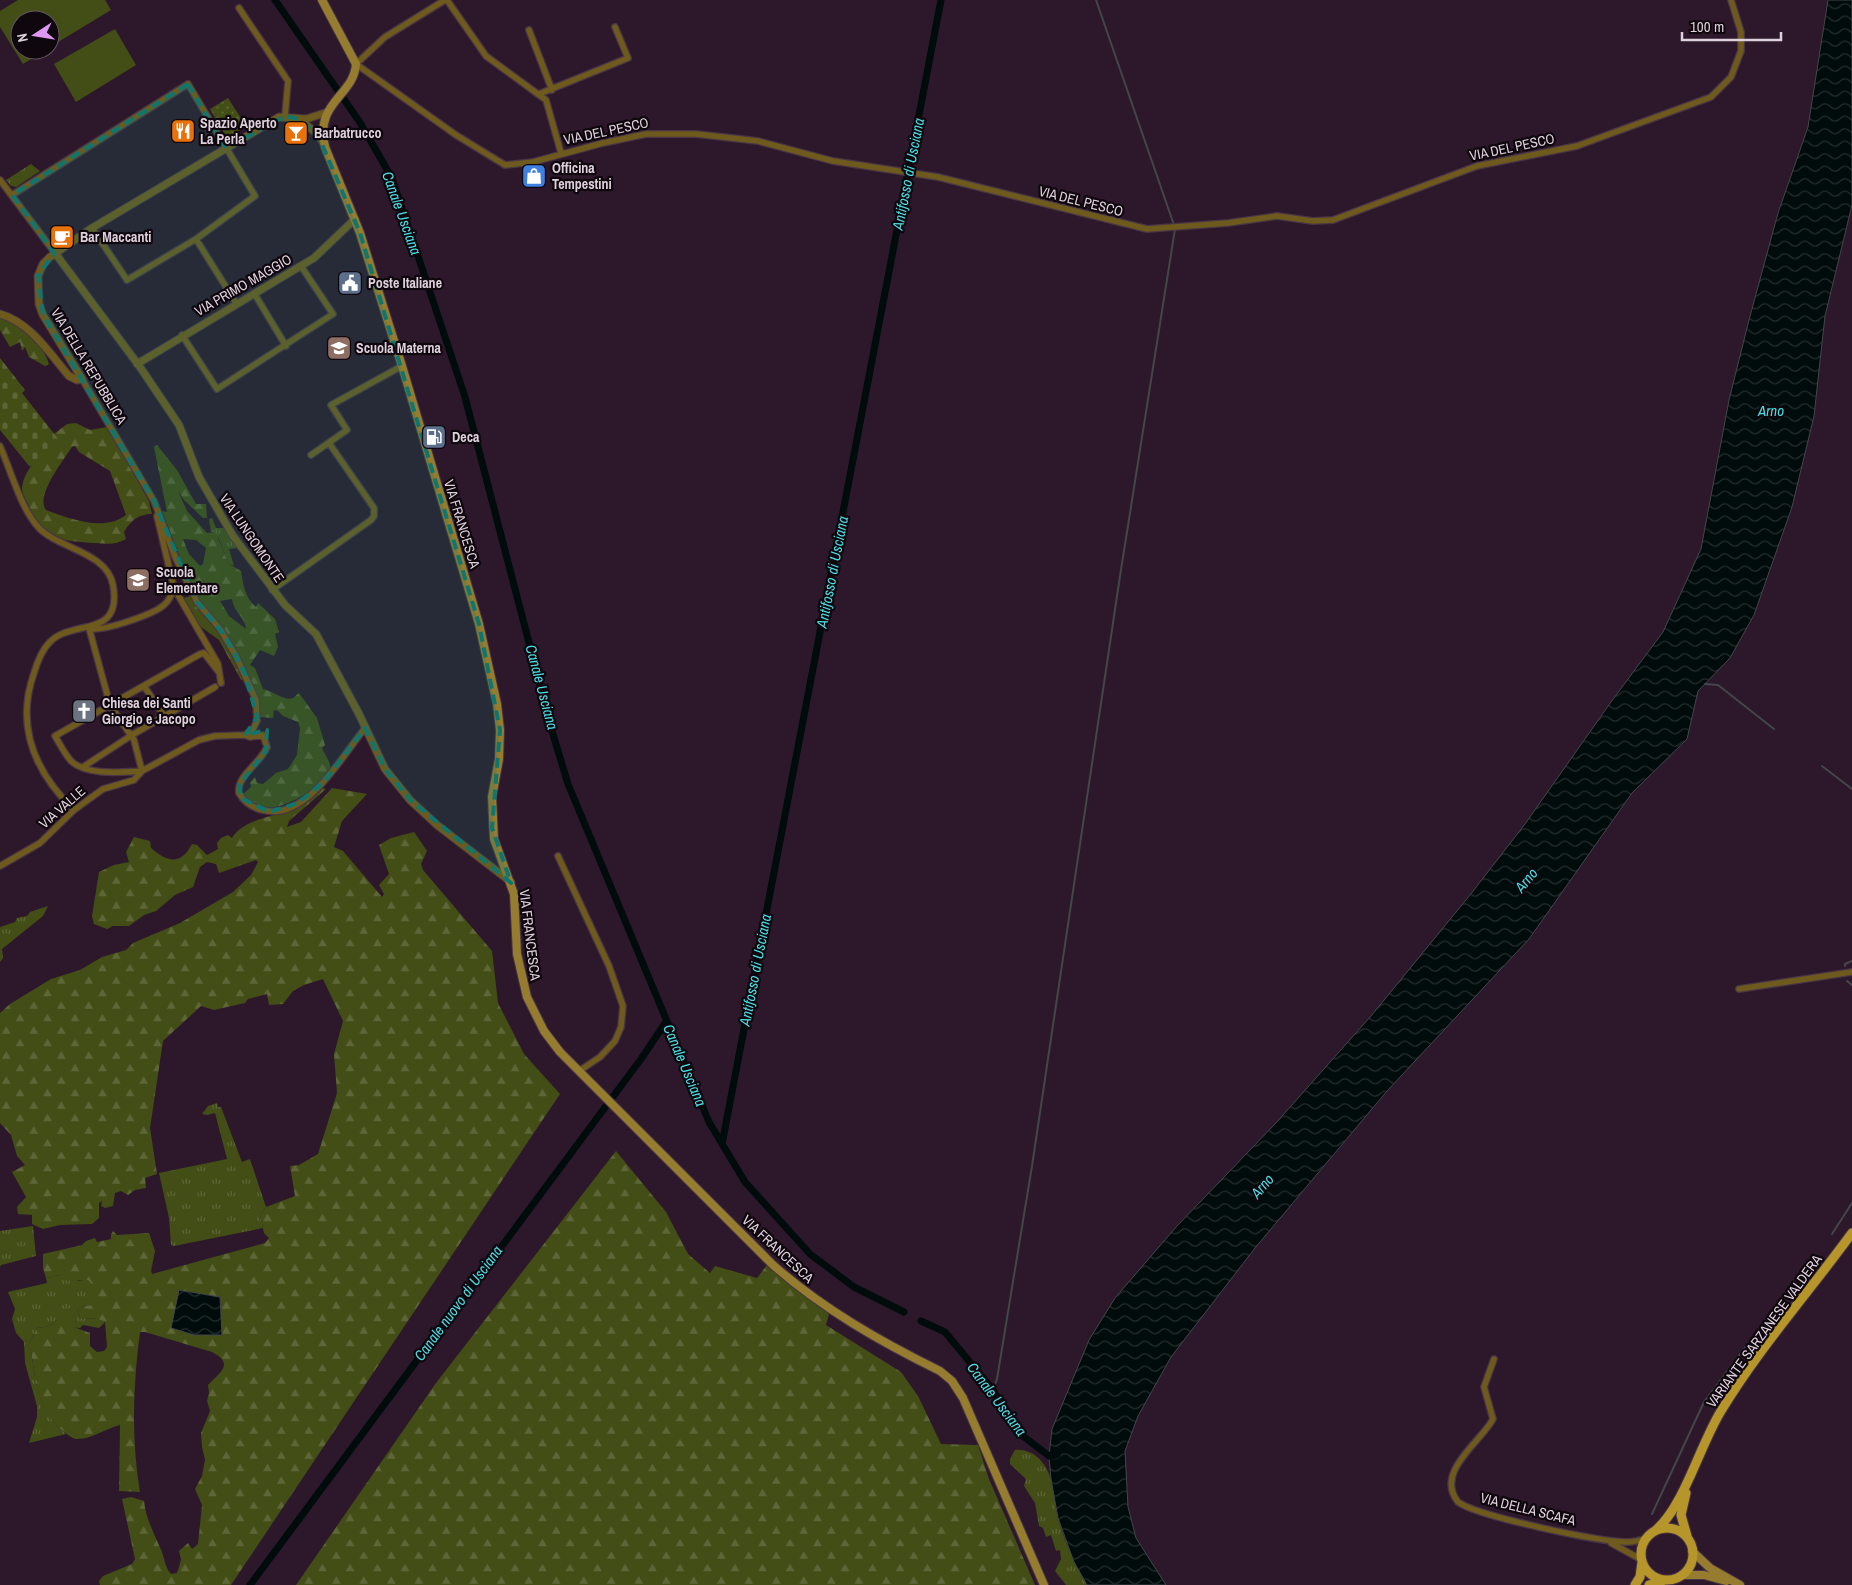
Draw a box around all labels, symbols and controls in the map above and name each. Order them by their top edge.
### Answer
north arrow [10,10,60,60]
scale bar [1682,10,1781,42]
text: 100 m [1690,16,1724,37]
text: N [13,32,32,44]
street label: VIA DEL PESCO [562,113,650,149]
place label: Spazio Aperto La Perla [200,114,277,148]
water label: Antifosso di Usciana [887,116,929,233]
restaurant icon: Spazio Aperto La Perla [170,118,196,144]
bar icon: Barbatrucco [283,120,309,146]
place label: Barbatrucco [314,124,382,142]
street label: VIA DEL PESCO [1468,129,1556,165]
place label: Officina Tempestini [552,159,612,193]
shop icon: Officina Tempestini [521,163,547,189]
water label: Canale Usciana [377,168,427,258]
street label: VIA DEL PESCO [1037,182,1125,220]
cafe icon: Bar Maccanti [49,224,75,250]
place label: Bar Maccanti [80,228,151,246]
street label: VIA PRIMO MAGGIO [191,250,295,320]
public building icon: Poste Italiane [337,270,363,296]
place label: Poste Italiane [368,274,442,292]
street label: VIA DELLA REPUBBLICA [47,304,131,428]
school or university icon: Scuola Materna [326,335,352,361]
place label: Scuola Materna [356,339,441,357]
water label: Arno [1757,400,1784,421]
fuel station icon: Deca [421,424,447,450]
place label: Deca [452,428,480,446]
street label: VIA FRANCESCA [440,477,484,571]
street label: VIA LUNGOMONTE [216,490,288,586]
water label: Antifosso di Usciana [811,514,853,631]
place label: Scuola Elementare [156,563,218,597]
school or university icon: Scuola Elementare [125,567,151,593]
water label: Canale Usciana [521,642,564,732]
place label: Chiesa dei Santi Giorgio e Jacopo [102,694,196,728]
church icon: Chiesa dei Santi Giorgio e Jacopo [71,698,97,724]
street label: VIA VALLE [35,782,89,832]
water label: Arno [1509,863,1542,897]
street label: VIA FRANCESCA [515,888,545,982]
water label: Antifosso di Usciana [734,912,776,1029]
water label: Canale Usciana [658,1021,712,1110]
water label: Arno [1245,1169,1279,1203]
street label: VIA FRANCESCA [738,1211,818,1287]
water label: Canale nuovo di Usciana [409,1241,507,1365]
street label: VARIANTE SARZANESE VALDERA [1702,1251,1826,1411]
water label: Canale Usciana [962,1358,1032,1440]
street label: VIA DELLA SCAFA [1478,1488,1578,1530]

